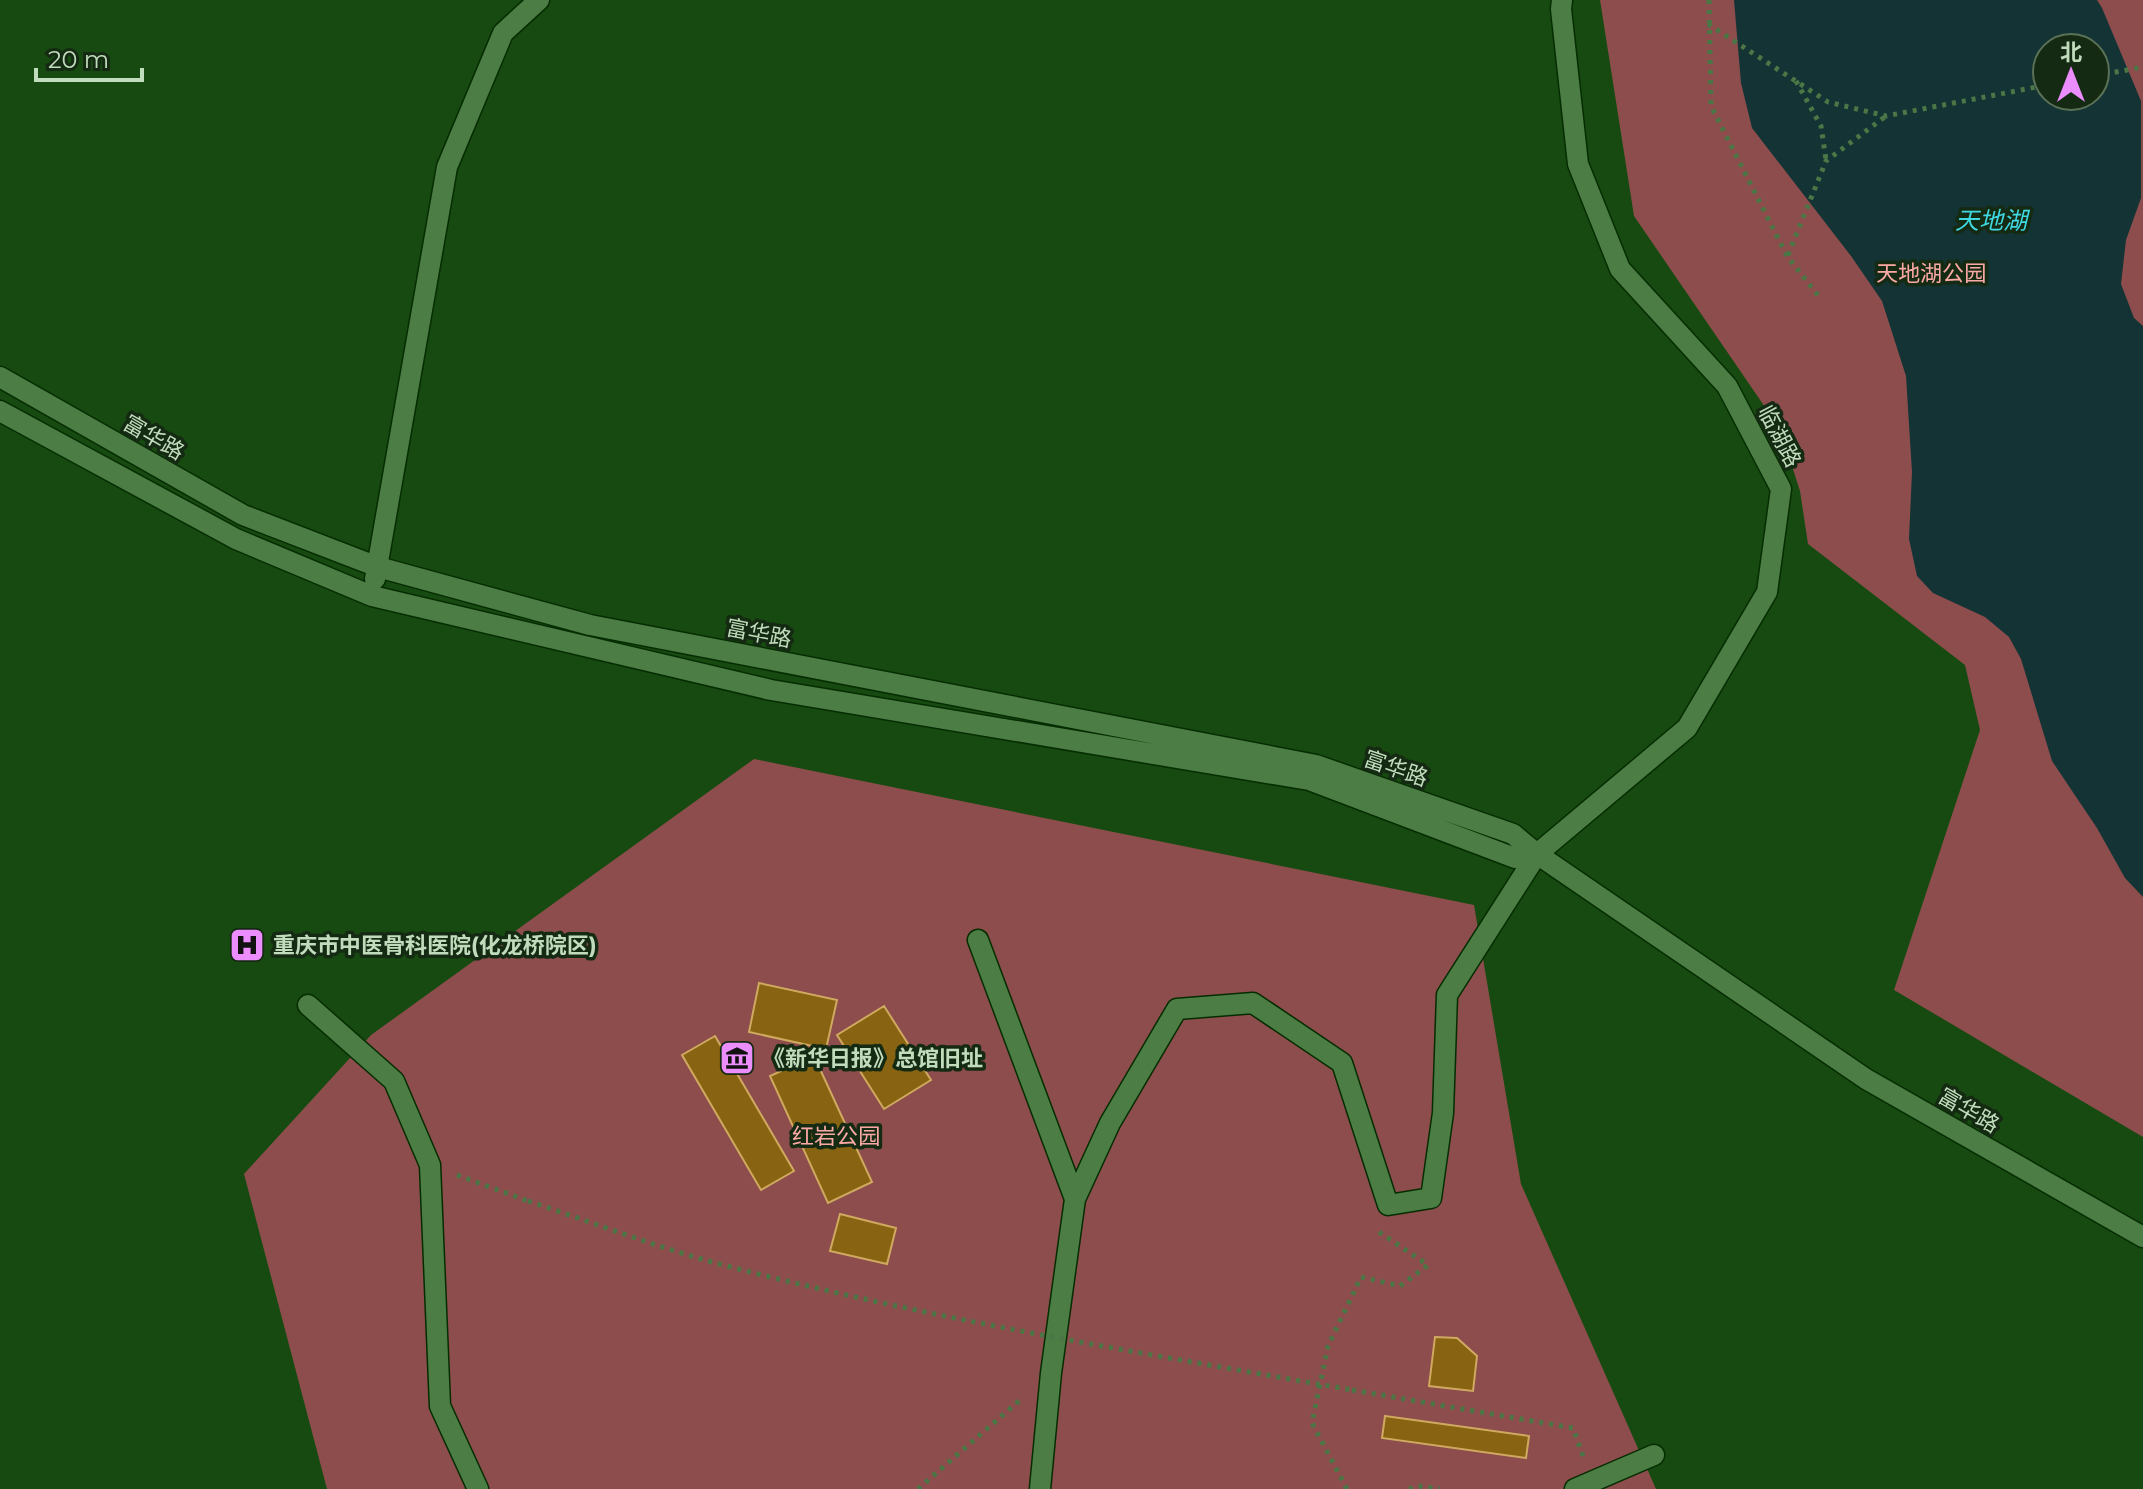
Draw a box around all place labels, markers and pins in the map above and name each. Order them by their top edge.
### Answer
hospital icon: 重庆市中医骨科医院(化龙桥院区) [228,926,266,964]
place label: 重庆市中医骨科医院(化龙桥院区) [273,932,597,959]
museum icon: 《新华日报》总馆旧址 [718,1039,756,1077]
place label: 《新华日报》总馆旧址 [763,1045,983,1072]

